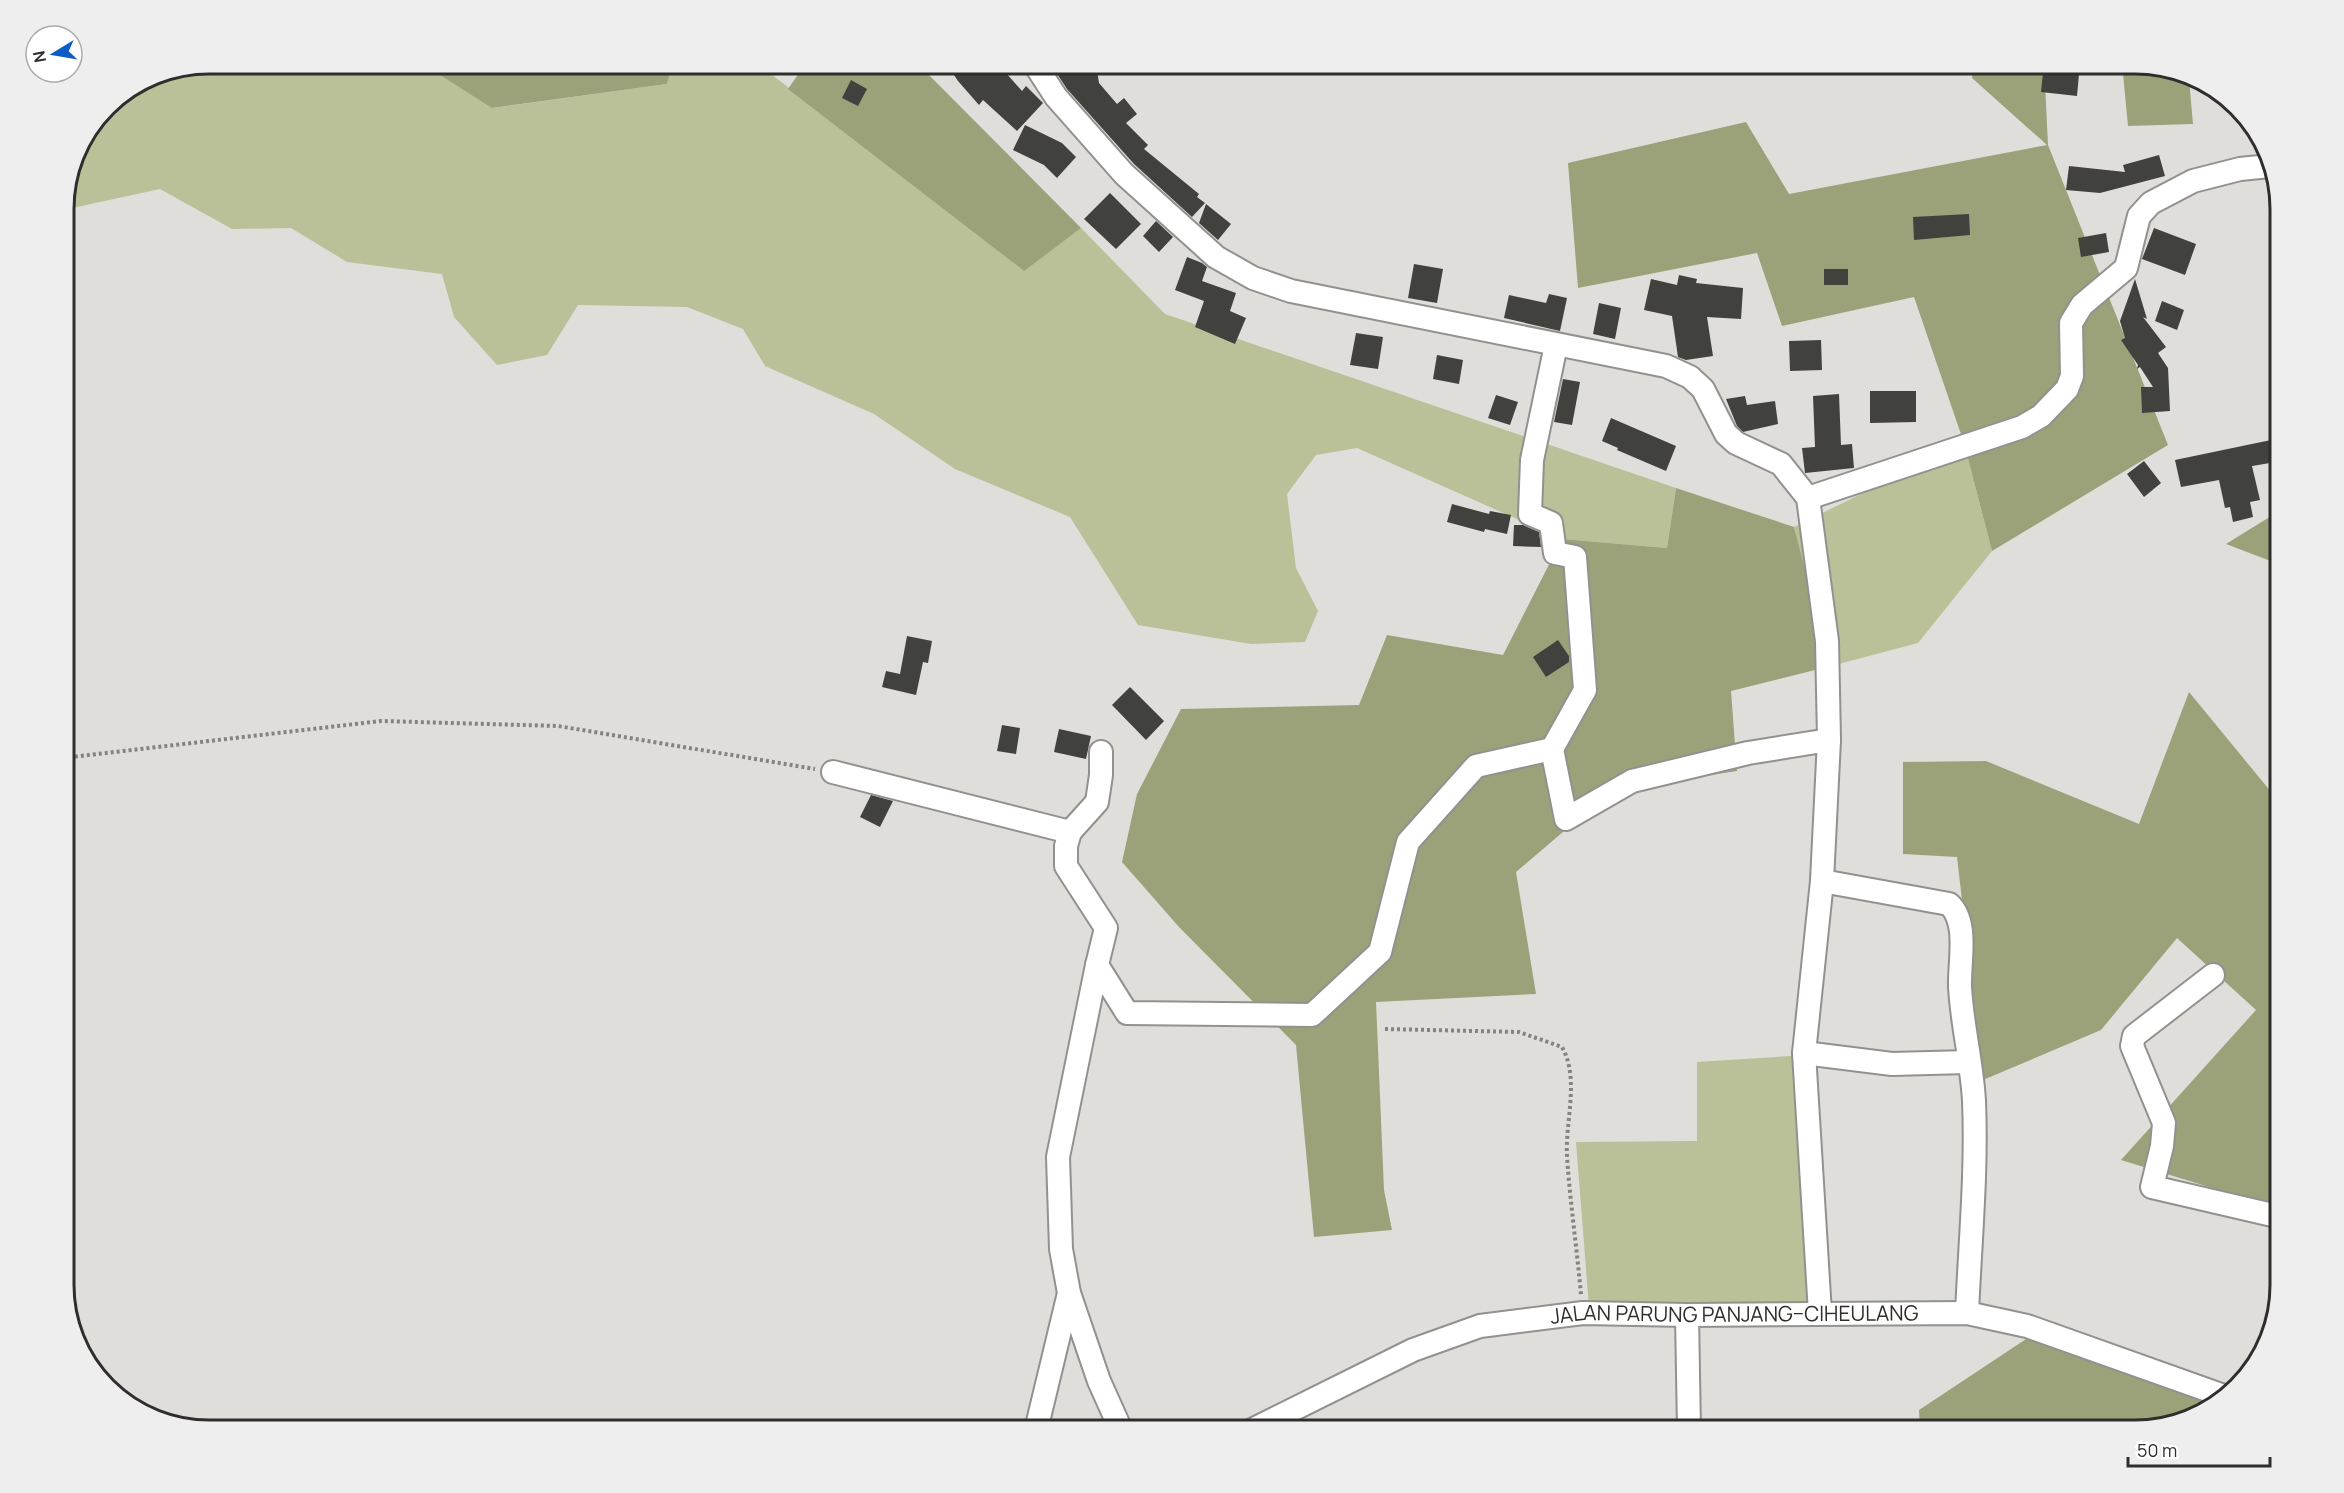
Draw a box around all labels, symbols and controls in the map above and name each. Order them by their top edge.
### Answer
north arrow [24,24,84,84]
text: N [27,49,51,65]
street label: JALAN PARUNG PANJANG–CIHEULANG [1548,1298,1919,1330]
scale bar [2128,1430,2270,1468]
text: 50 m [2137,1438,2177,1462]

